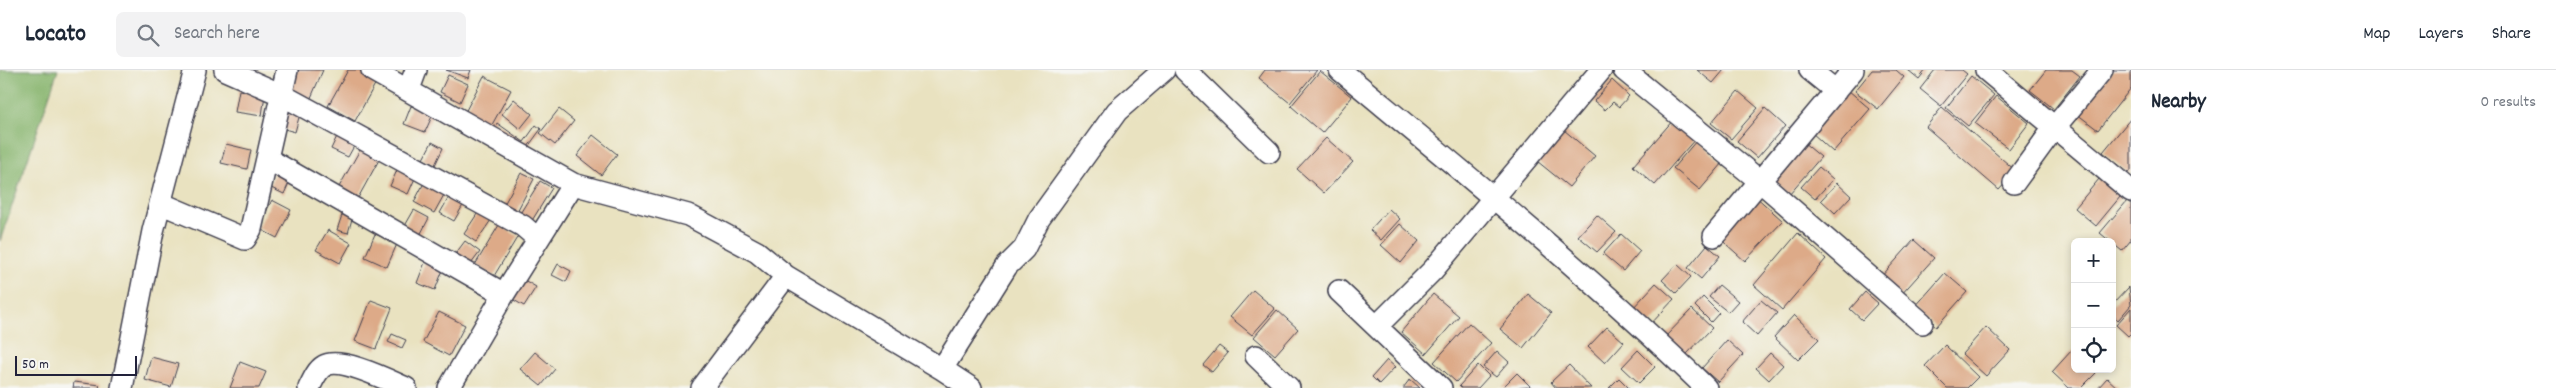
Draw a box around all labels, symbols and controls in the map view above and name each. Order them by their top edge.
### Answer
search box [116,12,466,57]
text: Locato [25,18,86,52]
icon: search [134,21,162,49]
text: Search here [174,21,260,48]
text: Map [2363,22,2390,47]
text: Layers [2418,22,2464,47]
text: Share [2492,22,2531,47]
text: Nearby [2151,88,2206,118]
text: 0 results [2481,91,2536,114]
map controls [2071,238,2116,373]
button: + [2071,238,2116,283]
button: − [2071,283,2116,328]
button: locate [2071,328,2116,373]
scale bar [15,353,138,376]
text: 50 m [22,355,49,375]

